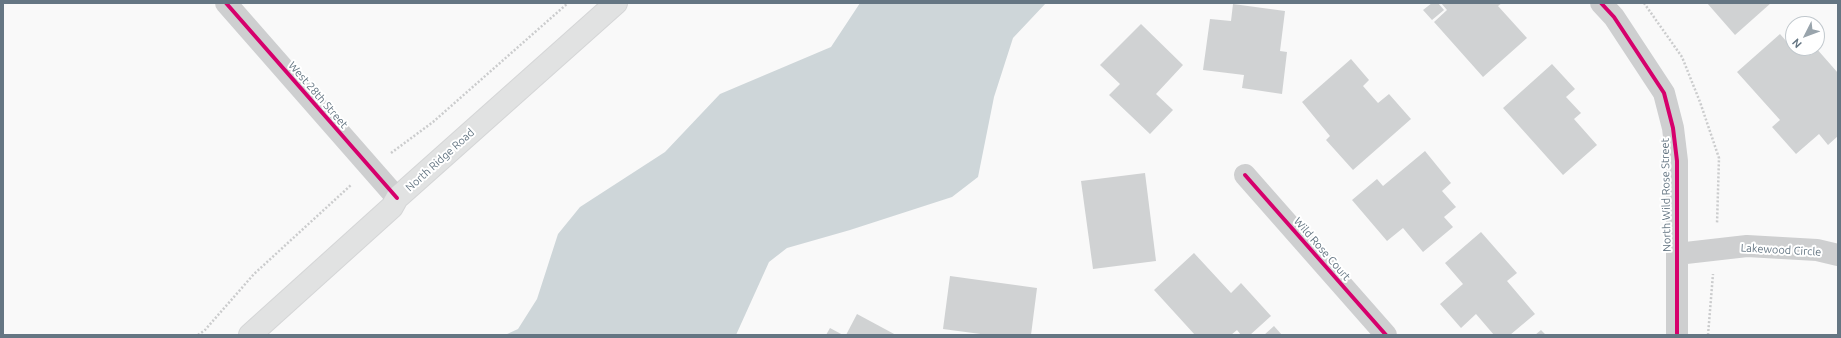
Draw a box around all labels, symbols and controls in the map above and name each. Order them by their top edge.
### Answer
north arrow [1785,16,1825,56]
text: N [1790,36,1804,50]
street label: West 28th Street [285,59,351,131]
street label: North Ridge Road [403,126,477,194]
street label: North Wild Rose Street [1658,138,1674,252]
street label: Wild Rose Court [1291,215,1353,283]
street label: Lakewood Circle [1740,241,1822,259]

